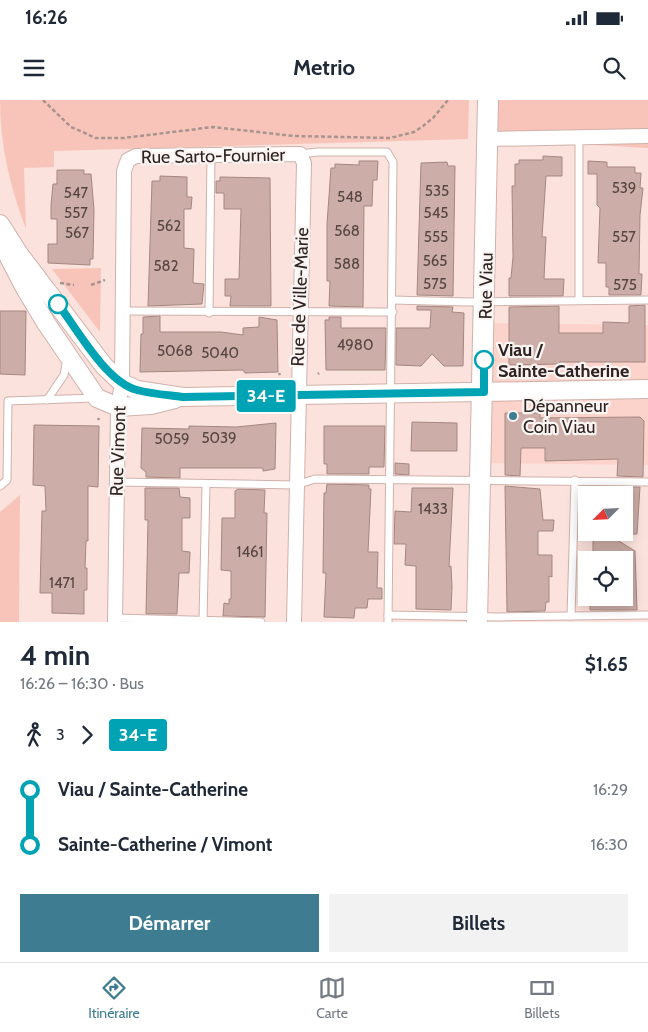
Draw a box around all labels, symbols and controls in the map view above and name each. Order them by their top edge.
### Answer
text: 16:26 [25,6,68,29]
icon: menu [20,54,48,82]
text: Metrio [293,54,355,81]
icon: search [600,54,628,82]
street label: Rue Sarto-Fournier [141,144,286,168]
house number: 539 [612,179,636,197]
house number: 535 [425,182,449,200]
house number: 547 [64,184,89,202]
house number: 548 [337,188,363,206]
house number: 557 [64,204,88,222]
house number: 545 [424,204,448,222]
house number: 562 [157,217,181,235]
house number: 568 [334,222,360,240]
house number: 567 [65,224,89,242]
street label: Rue de Ville-Marie [287,227,313,367]
house number: 555 [424,228,448,246]
house number: 557 [612,228,636,246]
house number: 565 [423,252,447,270]
street label: Rue Viau [474,252,498,320]
house number: 588 [334,255,360,273]
house number: 582 [153,257,179,275]
house number: 575 [423,275,447,293]
house number: 575 [613,276,637,294]
unlabelled marker [48,294,68,314]
house number: 4980 [337,336,373,354]
place label: Viau / Sainte-Catherine [498,339,629,382]
house number: 5068 [157,342,193,360]
house number: 5040 [201,344,239,362]
marker: Viau / Sainte-Catherine [474,350,494,370]
line badge: 34-E [231,380,301,412]
text: 34-E [247,385,285,407]
place label: Dépanneur Coin Viau [523,395,609,438]
street label: Rue Vimont [105,405,131,497]
marker: Dépanneur Coin Viau [507,410,519,422]
house number: 5039 [201,429,237,447]
house number: 5059 [154,430,190,448]
north arrow [578,486,632,541]
map controls [578,486,633,606]
house number: 1433 [418,500,448,518]
house number: 1461 [237,543,263,561]
button: locate [578,551,633,606]
house number: 1471 [49,574,75,592]
text: 4 min [20,638,90,672]
text: $1.65 [585,653,628,676]
text: 16:26 – 16:30 · Bus [20,674,144,693]
icon: walk [20,721,48,749]
icon: forward [73,721,101,749]
text: 34-E [119,724,157,746]
text: 3 [56,725,65,744]
text: Viau / Sainte-Catherine [58,778,248,801]
text: 16:29 [593,780,628,799]
text: Sainte-Catherine / Vimont [58,833,272,856]
text: 16:30 [591,835,628,854]
button: Démarrer [20,894,319,952]
button: Billets [329,894,628,952]
tab: Itinéraire [88,974,140,1022]
tab: Carte [316,974,348,1022]
tab: Billets [524,974,560,1022]

